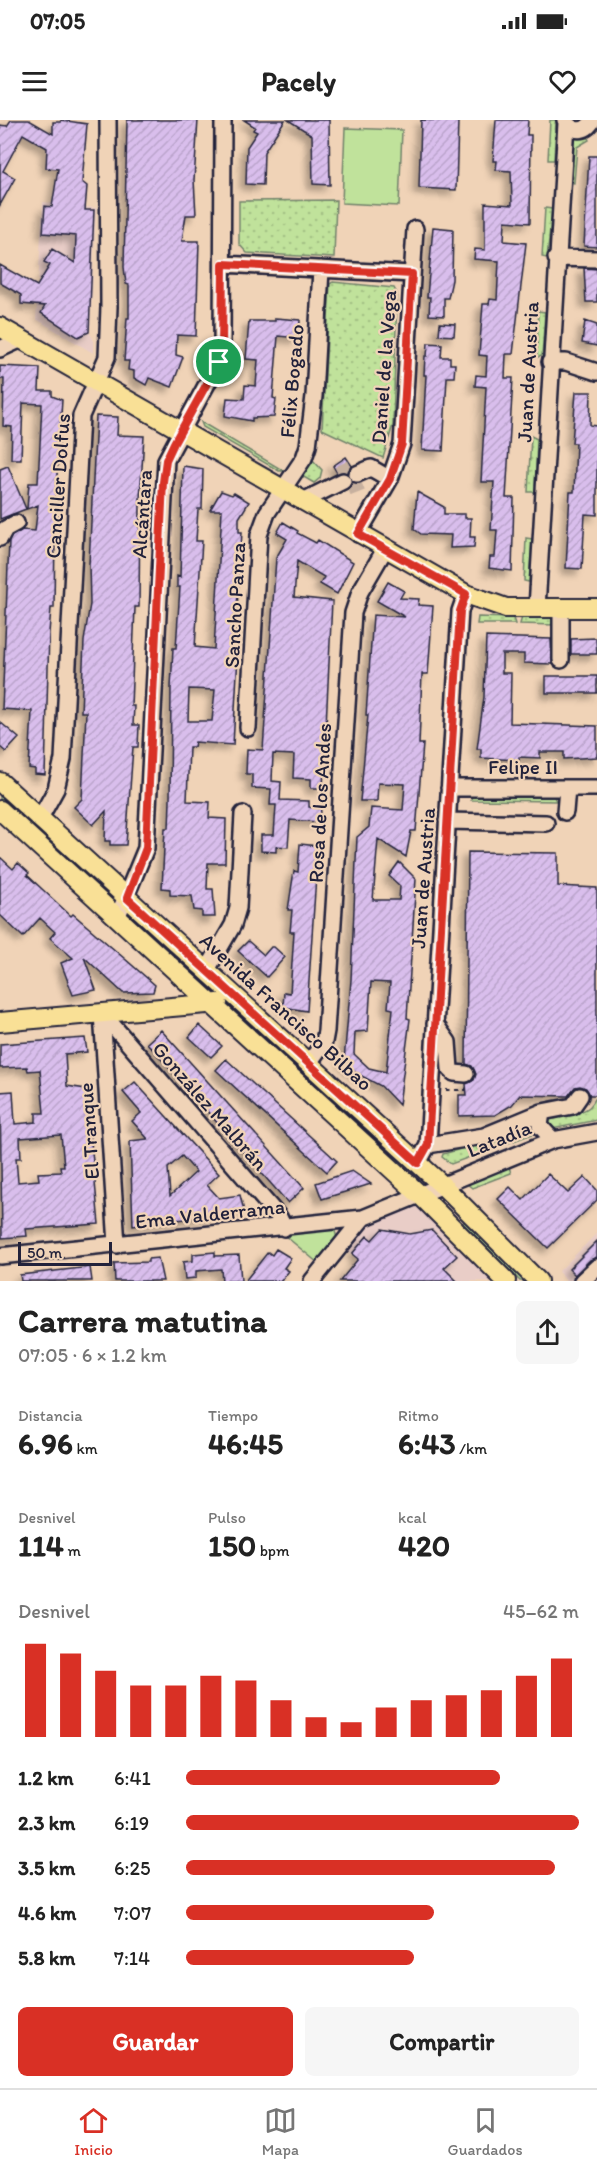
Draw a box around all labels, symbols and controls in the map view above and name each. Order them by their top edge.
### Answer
text: 07:05 [30,8,85,35]
icon: menu [18,65,51,98]
text: Pacely [261,65,336,98]
icon: heart [546,65,579,98]
street label: Daniel de la Vega [366,289,401,445]
street label: Juan de Austria [511,301,544,443]
street label: Félix Bogado [274,323,309,439]
pin [193,336,244,387]
icon: arrive [202,345,235,378]
street label: Canciller Dolfus [40,413,75,559]
street label: Alcántara [126,469,157,559]
street label: Sancho Panza [219,541,250,669]
street label: Rosa de los Andes [303,722,336,883]
street label: Felipe II [488,754,558,779]
street label: Juan de Austria [405,807,440,949]
street label: Avenida Francisco Bilbao [195,927,378,1096]
street label: González Malbrán [148,1036,273,1175]
street label: El Tranque [73,1082,104,1180]
street label: Latadía [463,1114,535,1163]
street label: Ema Valderrama [134,1193,286,1234]
scale bar [18,1239,112,1266]
text: 50 m [27,1243,62,1262]
text: Carrera matutina [18,1301,267,1340]
button: share [516,1301,579,1364]
text: 07:05 · 6 × 1.2 km [18,1343,167,1367]
text: Distancia [18,1406,83,1425]
text: Tiempo [208,1406,258,1425]
text: Ritmo [398,1406,439,1425]
text: 6.96 [18,1425,73,1462]
text: 46:45 [208,1425,283,1462]
text: 6:43 [398,1425,456,1462]
text: km [73,1439,98,1458]
text: /km [456,1439,487,1458]
text: Desnivel [18,1508,76,1527]
text: Pulso [208,1508,246,1527]
text: kcal [398,1508,426,1527]
text: 114 [18,1527,64,1564]
text: 150 [208,1527,256,1564]
text: 420 [398,1527,450,1564]
text: m [64,1541,81,1560]
text: bpm [256,1541,289,1560]
text: Desnivel [18,1599,90,1623]
text: 45–62 m [503,1599,579,1623]
text: 1.2 km [18,1766,74,1790]
text: 6:41 [114,1766,151,1790]
text: 2.3 km [18,1811,75,1835]
text: 6:19 [114,1811,149,1835]
text: 3.5 km [18,1856,75,1880]
text: 6:25 [114,1856,151,1880]
text: 4.6 km [18,1901,76,1925]
text: 7:07 [114,1901,151,1925]
text: 5.8 km [18,1946,75,1970]
text: 7:14 [114,1946,150,1970]
button: Guardar [18,2007,293,2076]
button: Compartir [305,2007,579,2076]
tab: Inicio [74,2104,113,2159]
tab: Mapa [262,2104,299,2159]
tab: Guardados [448,2104,523,2159]

